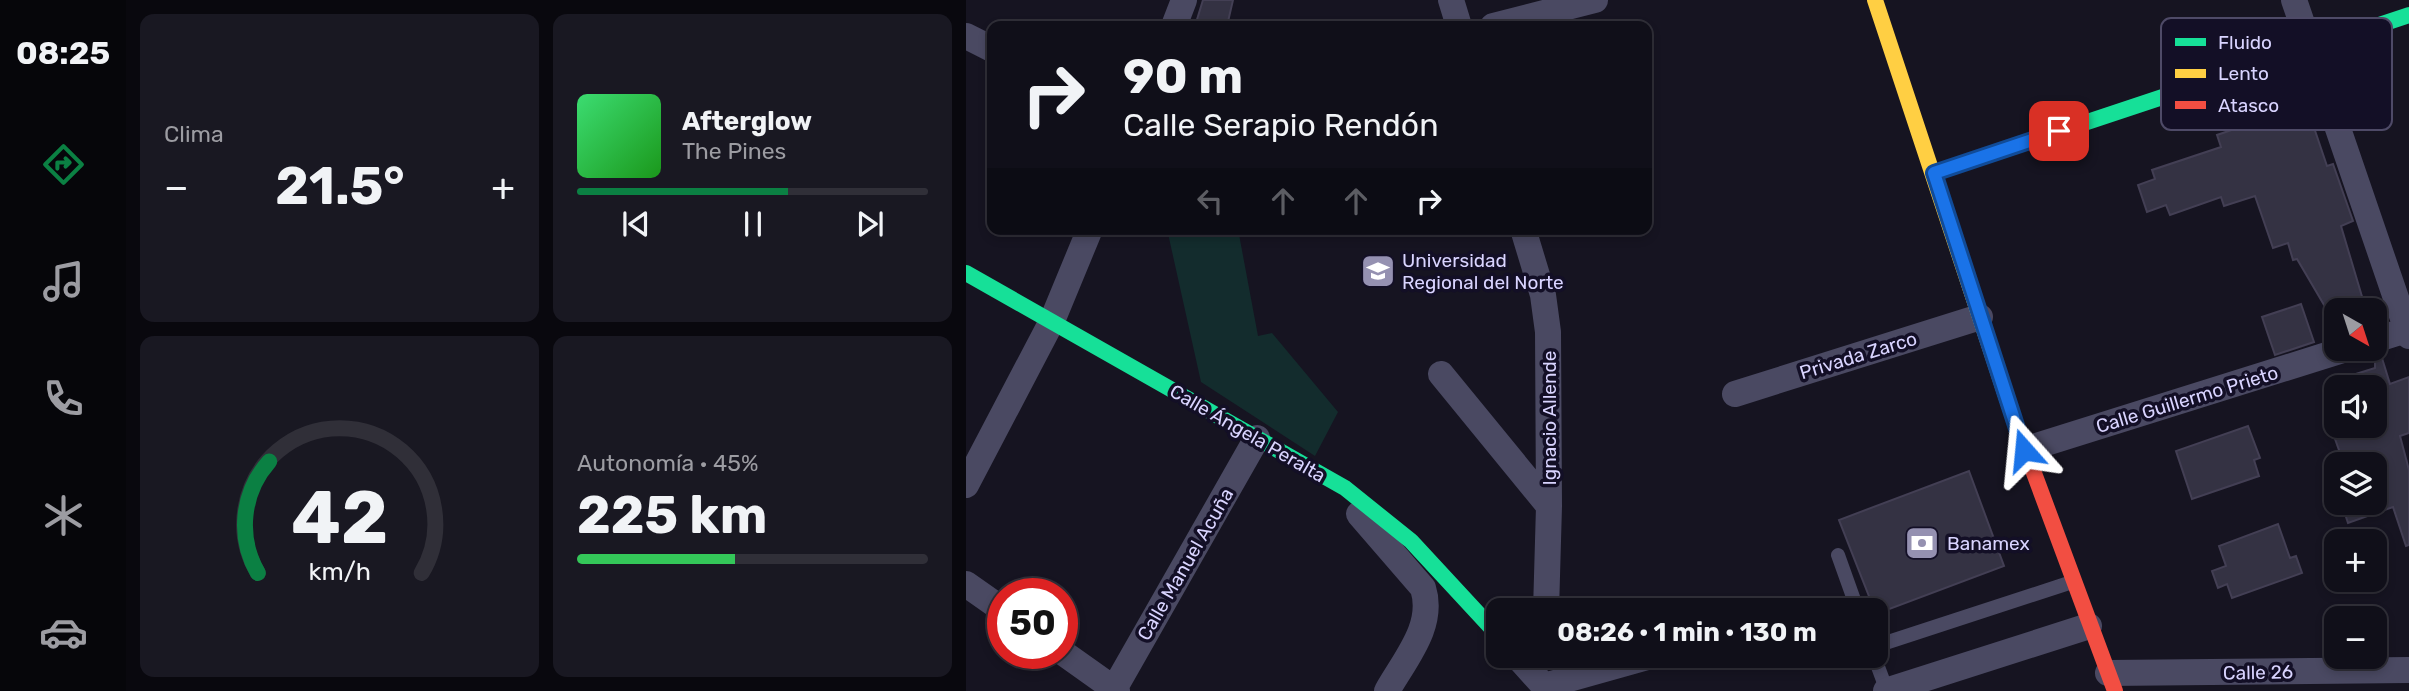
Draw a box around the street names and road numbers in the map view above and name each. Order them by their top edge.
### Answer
street label: Privada Zarco [1797,327,1920,384]
street label: Ignacio Allende [1538,351,1561,485]
street label: Calle Guillermo Prieto [2093,361,2281,438]
street label: Calle Ángela Peralta [1166,379,1330,487]
street label: Calle Manuel Acuña [1132,484,1238,645]
street label: Calle 26 [2223,660,2293,685]

